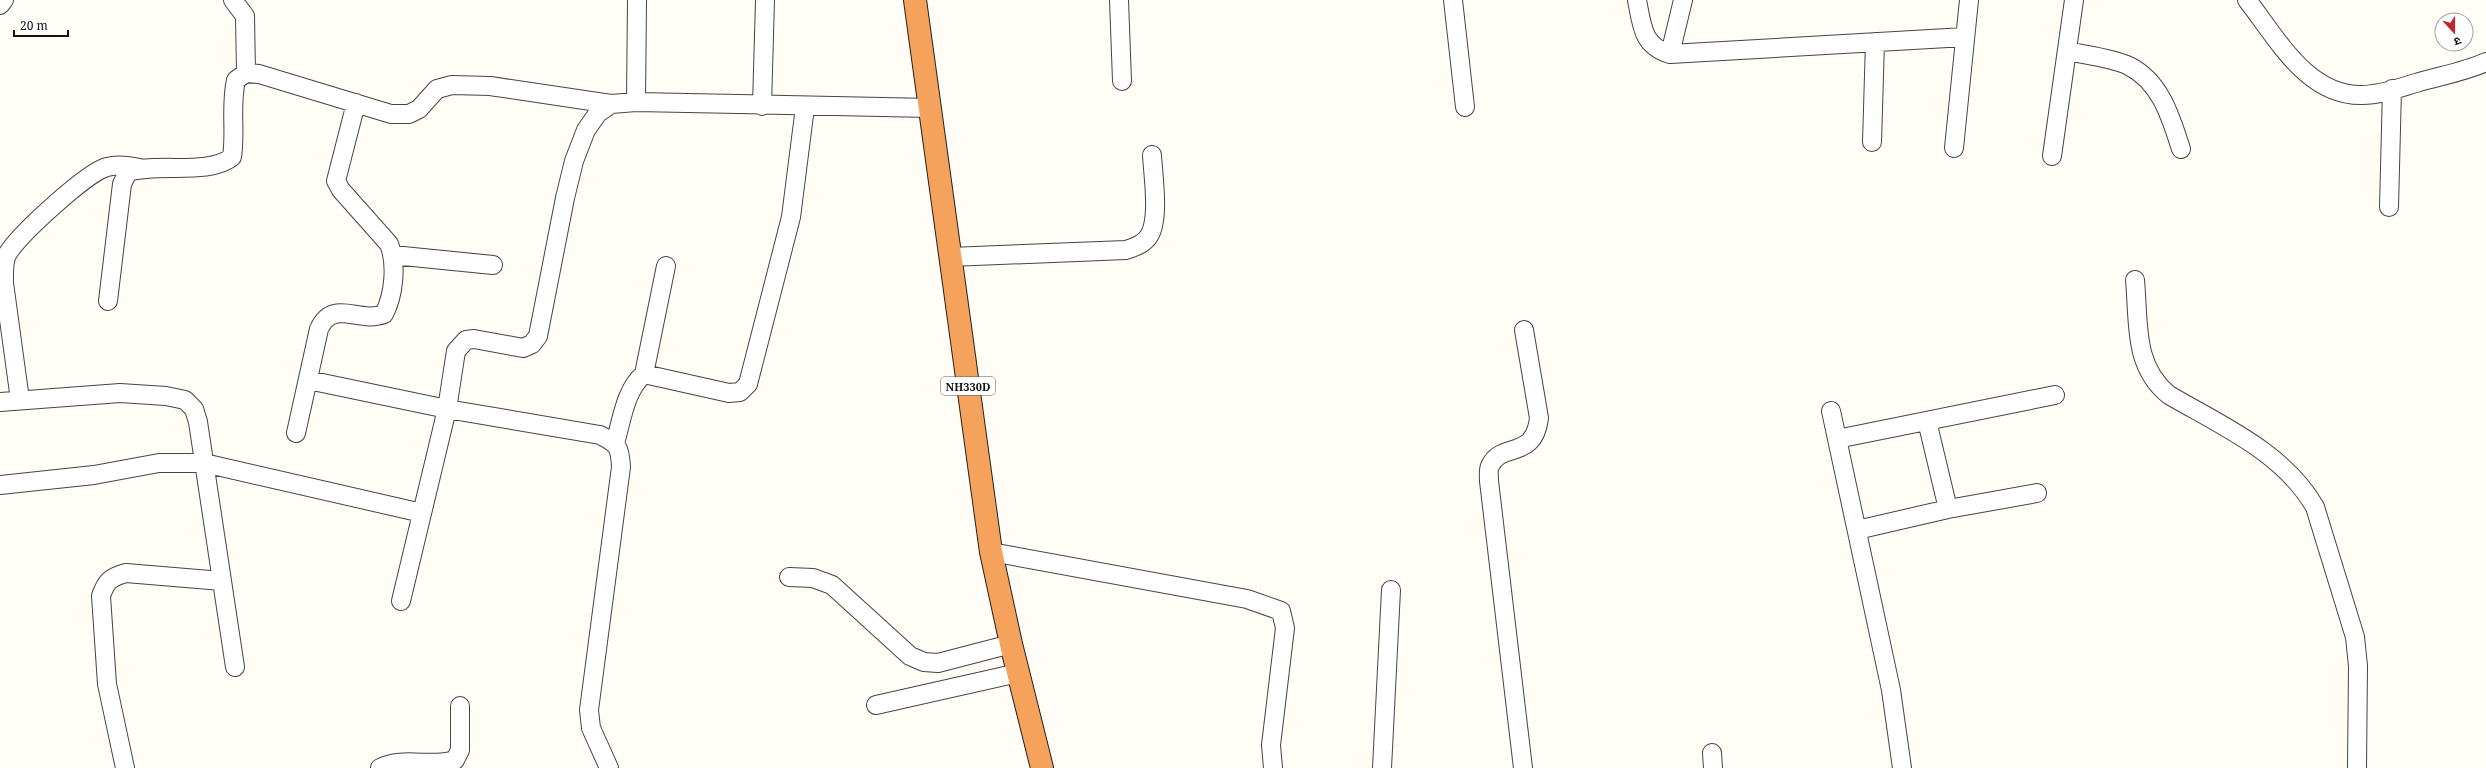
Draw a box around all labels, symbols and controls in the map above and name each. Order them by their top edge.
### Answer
scale bar [14,12,68,38]
north arrow [2434,12,2474,52]
text: 20 m [20,17,48,34]
text: उ [2452,34,2463,50]
road number: NH330D [941,377,995,395]

